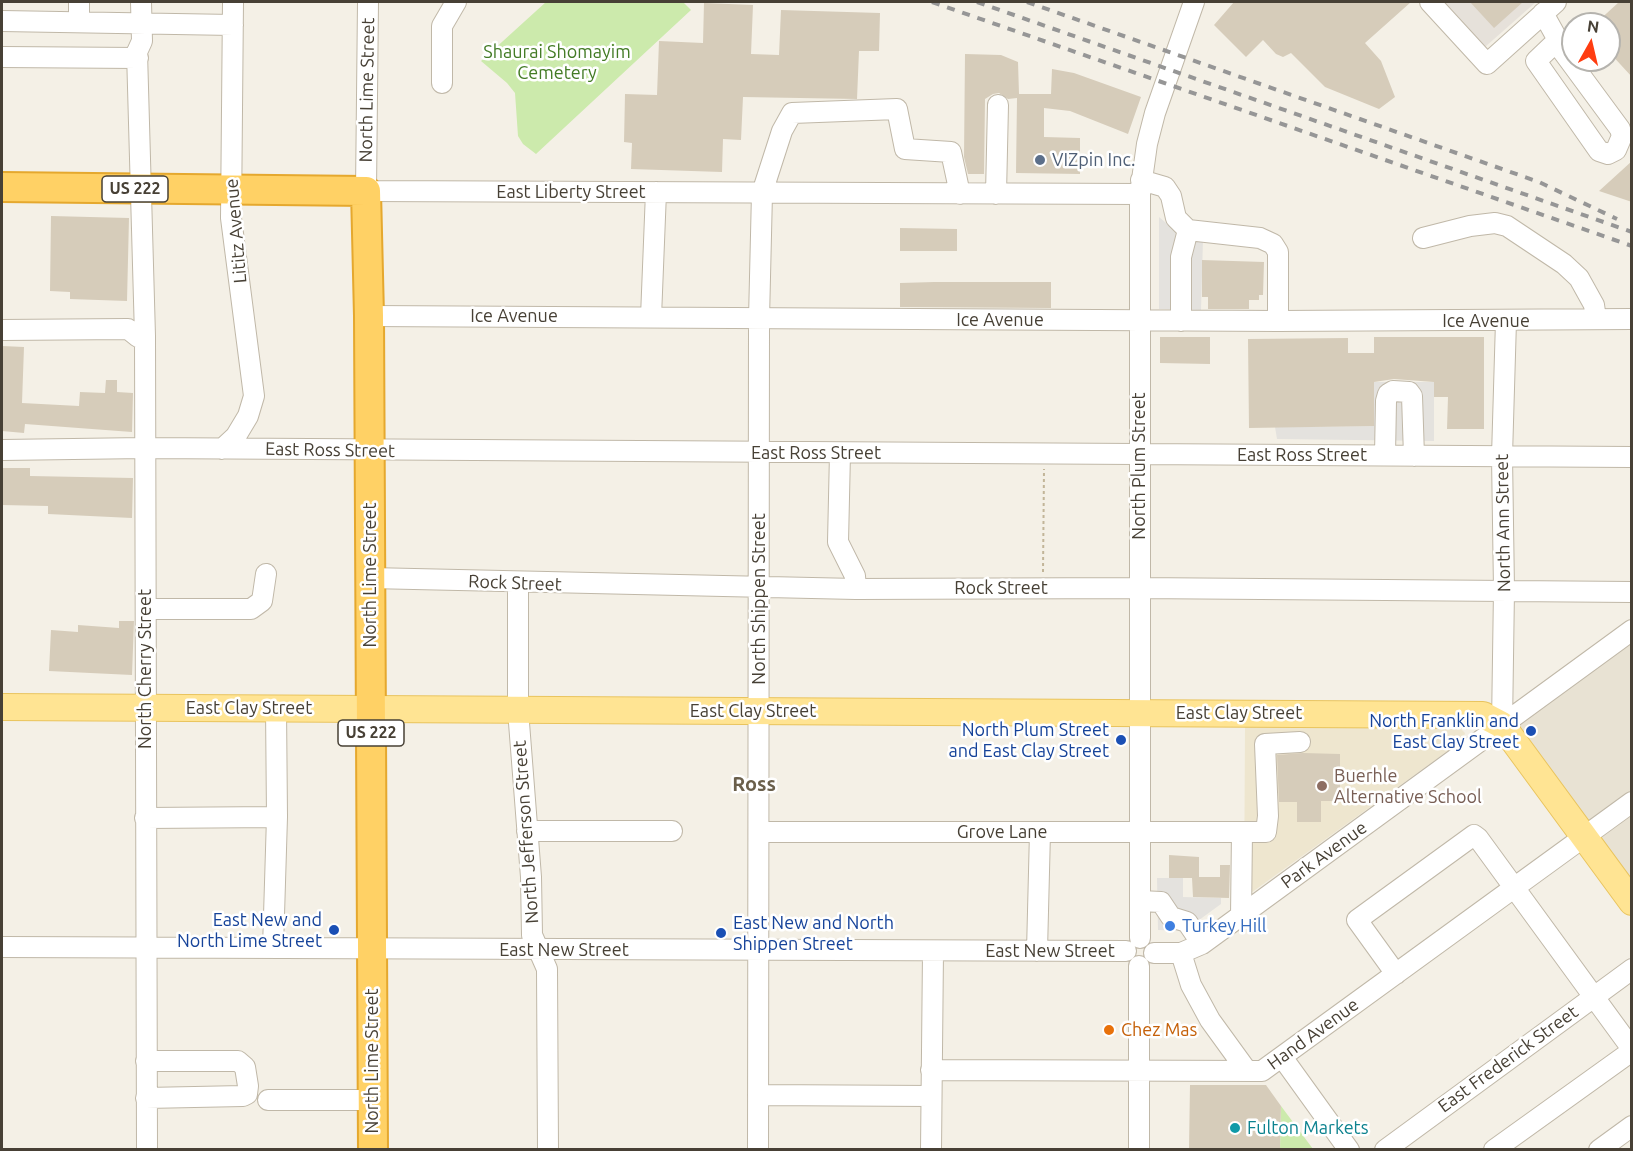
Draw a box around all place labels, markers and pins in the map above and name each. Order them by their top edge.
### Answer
place label: VIZpin Inc. [1052,149,1135,171]
marker: VIZpin Inc. [1033,153,1047,167]
place label: North Franklin and East Clay Street [1369,710,1519,752]
place label: North Plum Street and East Clay Street [948,719,1109,762]
marker: North Franklin and East Clay Street [1524,724,1538,738]
marker: North Plum Street and East Clay Street [1114,733,1128,747]
place label: Buerhle Alternative School [1334,765,1482,808]
marker: Buerhle Alternative School [1315,779,1329,793]
place label: East New and North Lime Street [177,909,322,952]
place label: East New and North Shippen Street [733,912,894,954]
place label: Turkey Hill [1182,915,1266,937]
marker: Turkey Hill [1163,919,1177,933]
marker: East New and North Lime Street [327,923,341,937]
marker: East New and North Shippen Street [714,926,728,940]
place label: Chez Mas [1121,1019,1197,1041]
marker: Chez Mas [1102,1023,1116,1037]
place label: Fulton Markets [1247,1117,1368,1139]
marker: Fulton Markets [1228,1121,1242,1135]

